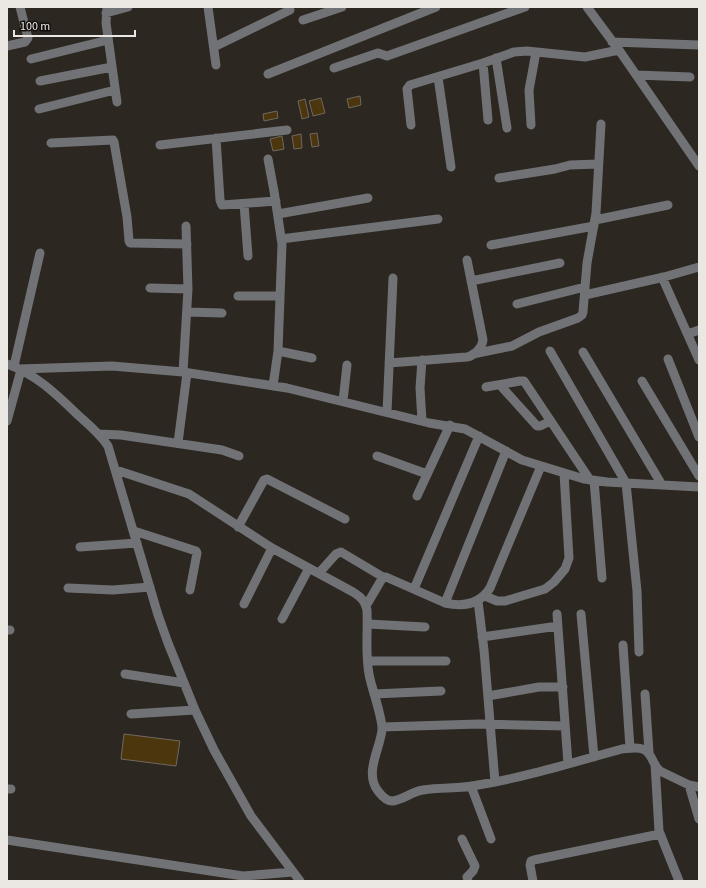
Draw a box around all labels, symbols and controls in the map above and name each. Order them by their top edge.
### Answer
scale bar [14,12,135,38]
text: 100 m [20,18,50,35]

